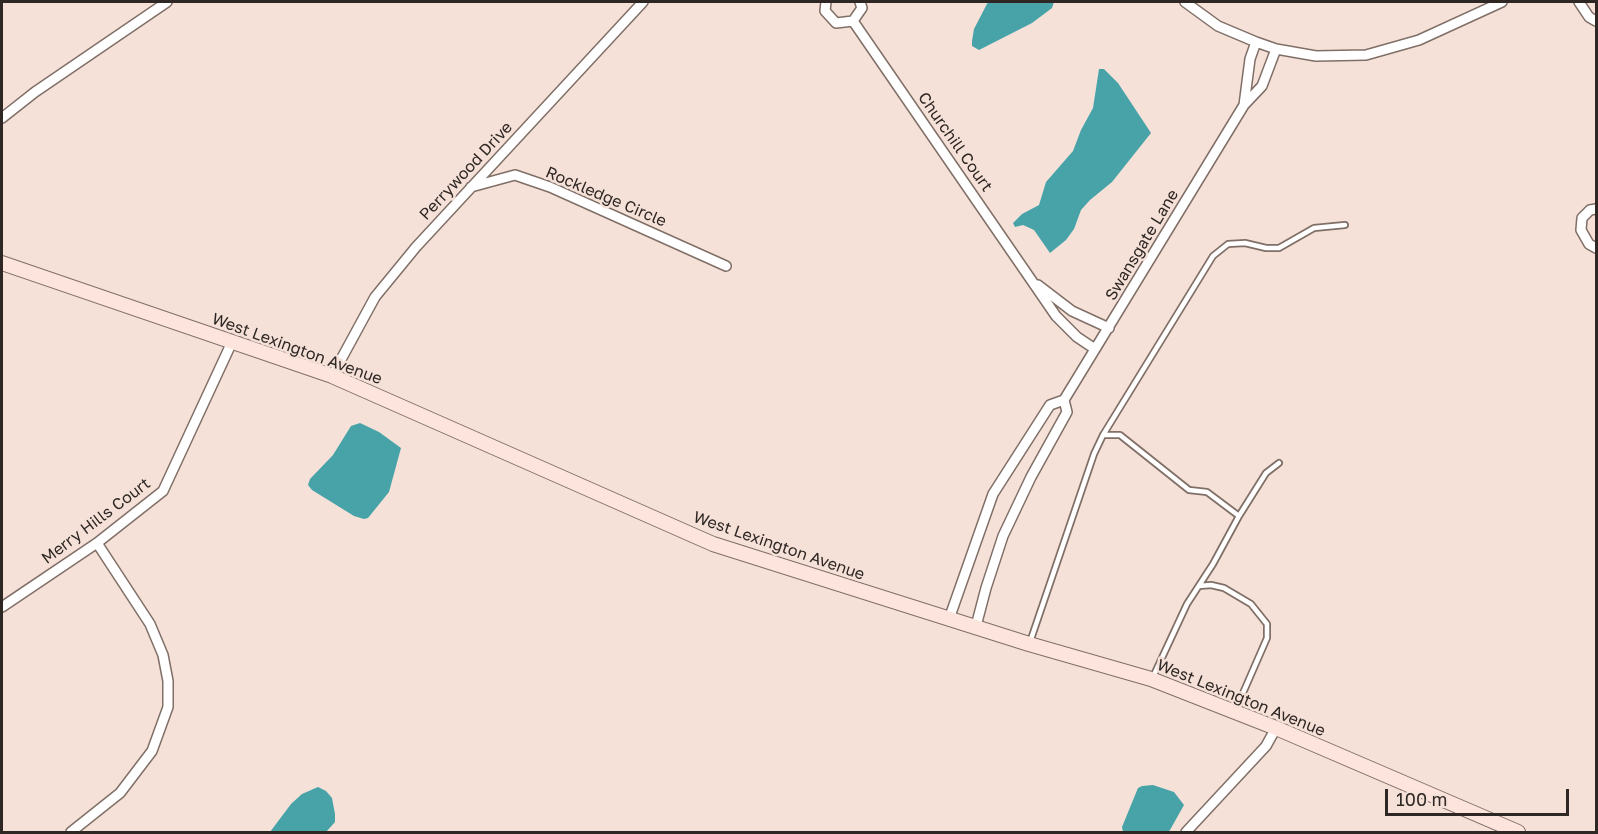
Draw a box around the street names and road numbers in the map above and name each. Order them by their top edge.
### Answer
street label: Churchill Court [914,89,996,195]
street label: Perrywood Drive [416,118,516,224]
street label: Rockledge Circle [543,163,669,231]
street label: Swansgate Lane [1101,186,1183,304]
street label: West Lexington Avenue [209,309,385,389]
street label: Merry Hills Court [38,474,154,568]
street label: West Lexington Avenue [691,508,867,584]
street label: West Lexington Avenue [1154,655,1328,741]

